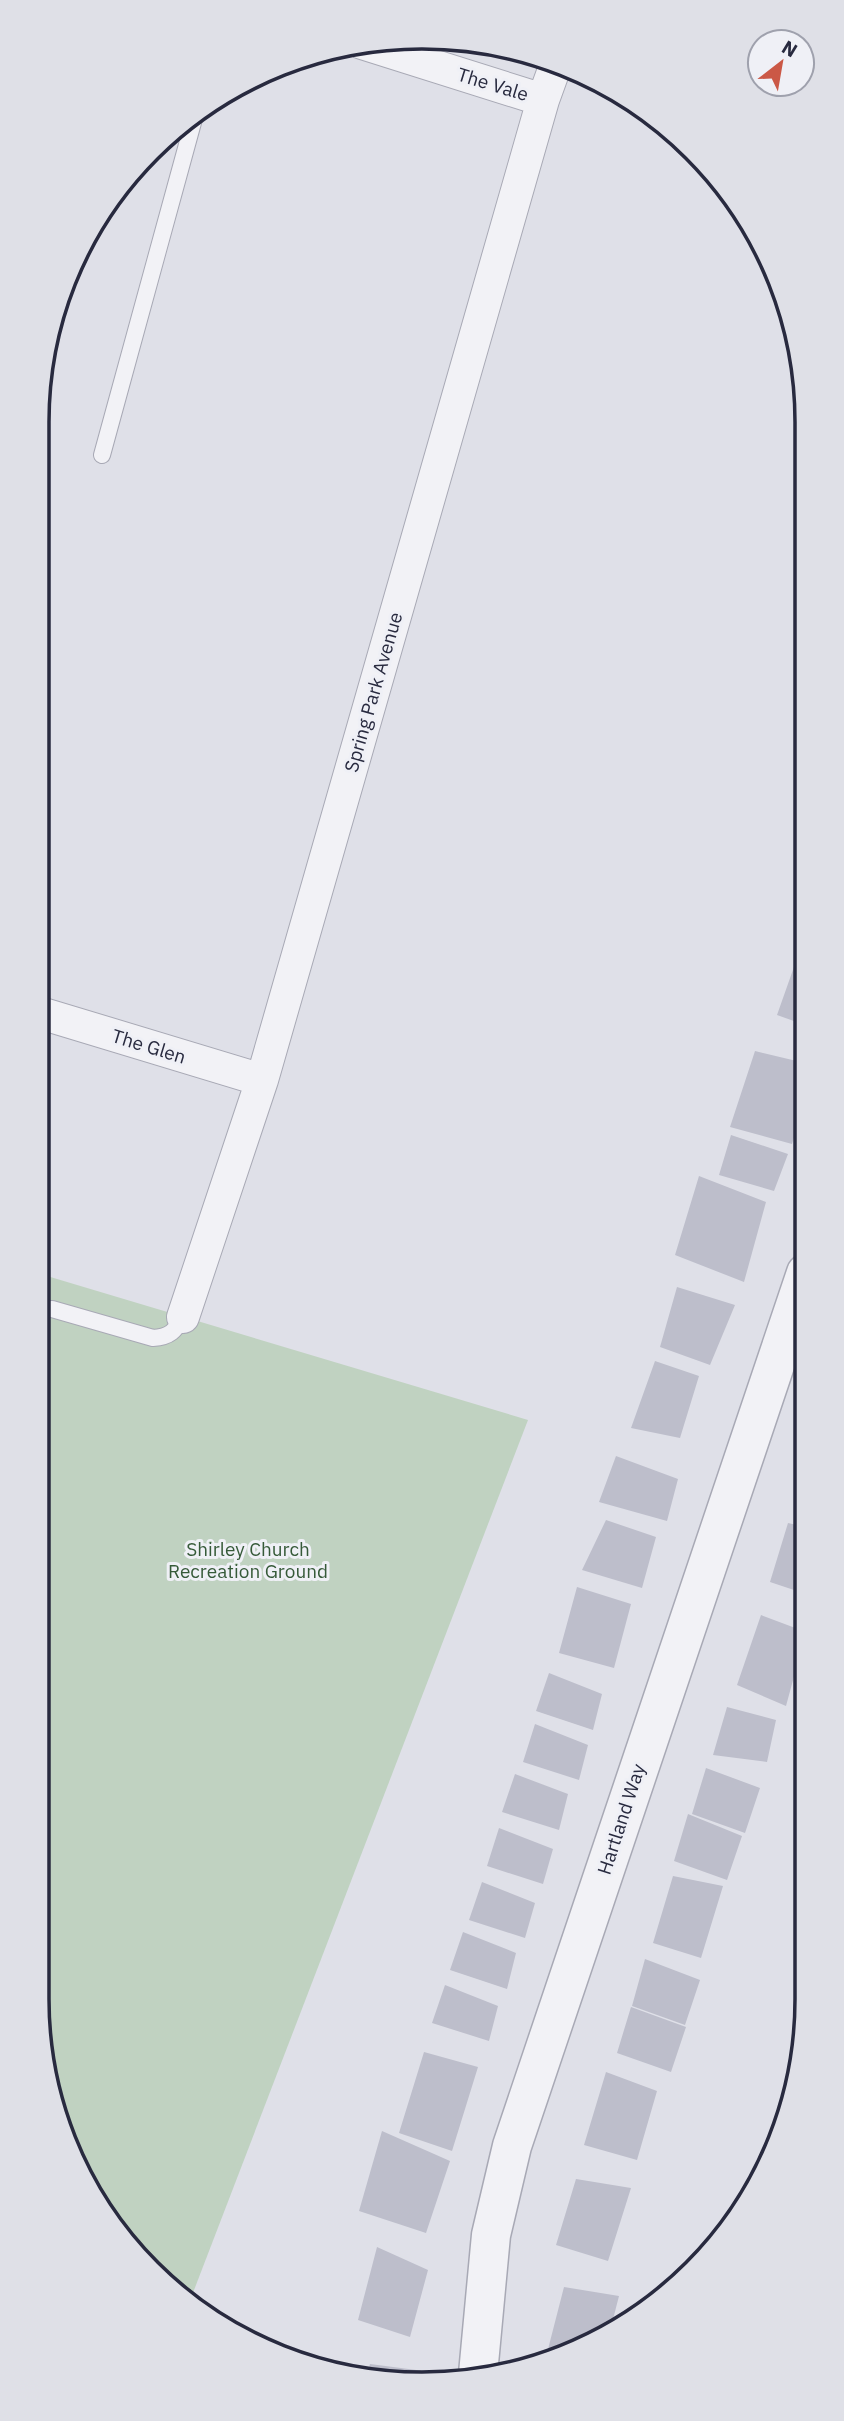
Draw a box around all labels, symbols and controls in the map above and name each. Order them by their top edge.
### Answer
north arrow [746,28,816,98]
text: N [778,35,802,62]
street label: The Vale [454,62,532,106]
street label: Spring Park Avenue [339,609,407,775]
street label: The Glen [109,1023,189,1069]
park label: Shirley Church Recreation Ground [168,1537,328,1583]
street label: Hartland Way [592,1760,650,1877]

